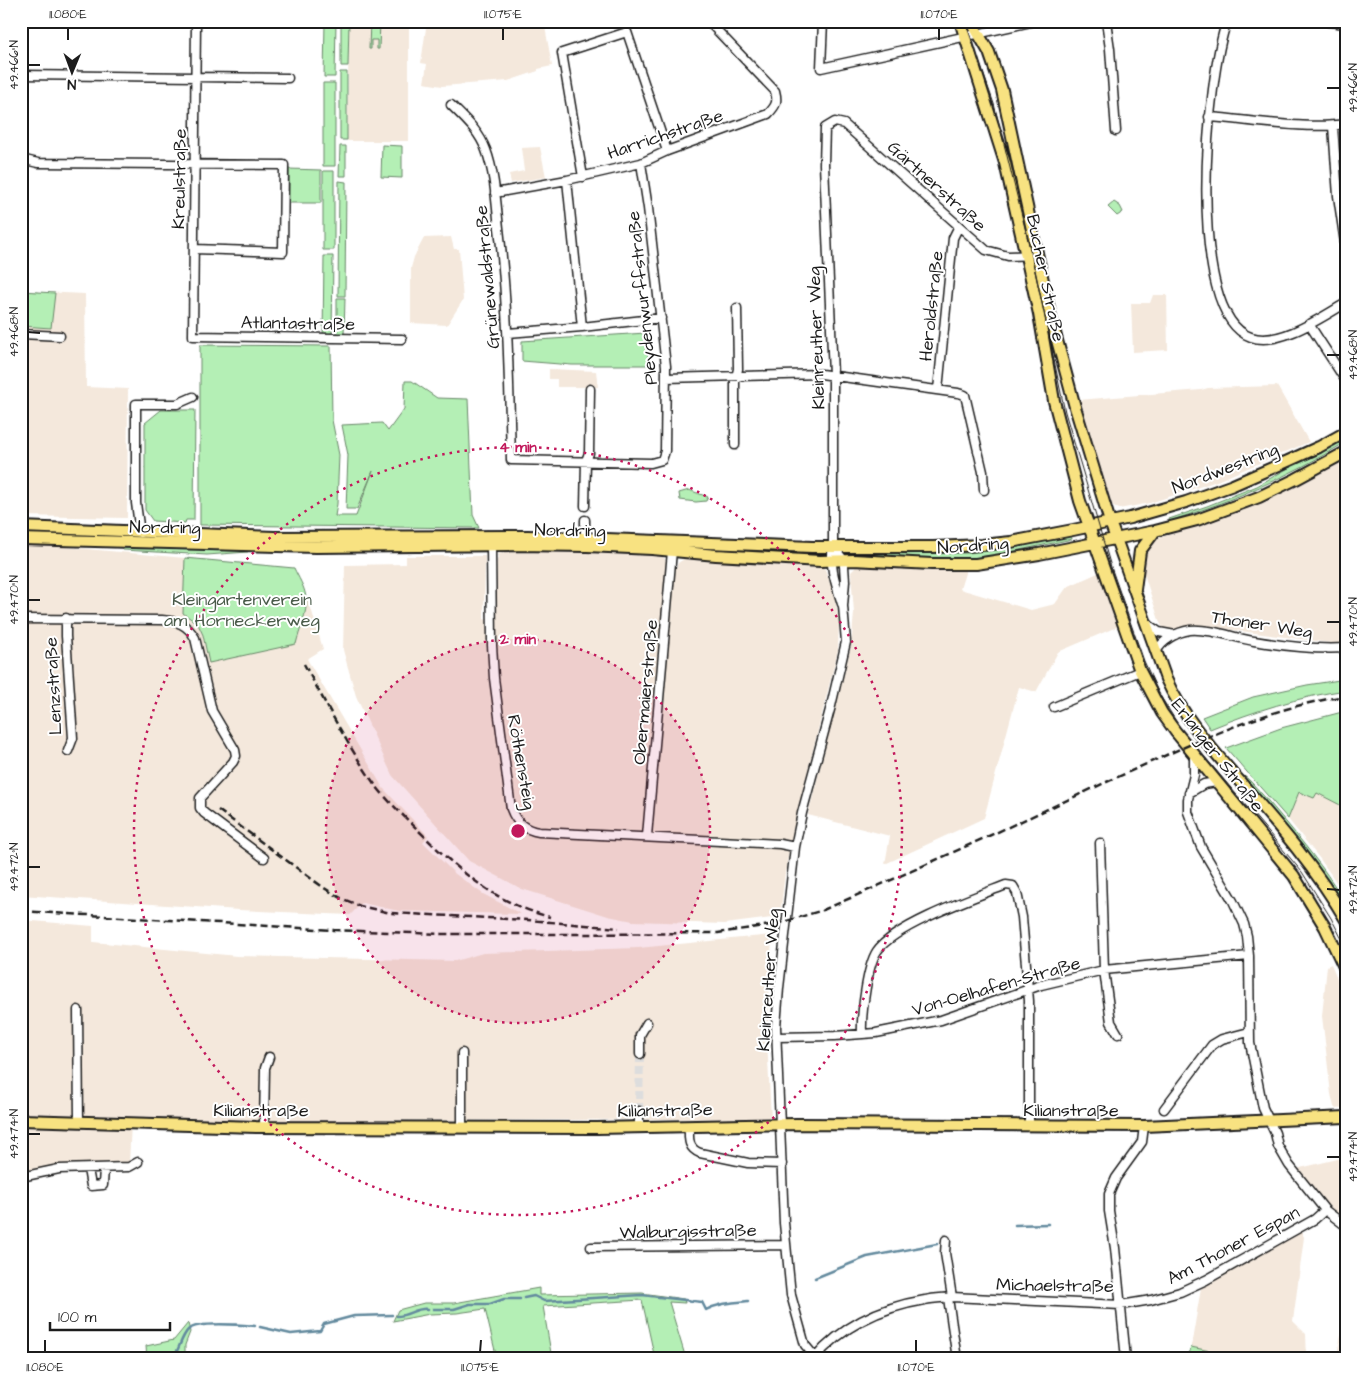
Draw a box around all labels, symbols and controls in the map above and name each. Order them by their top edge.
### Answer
text: 11.080°E [49,6,87,23]
text: 11.075°E [484,6,522,23]
text: 11.070°E [920,6,958,23]
text: 49.466°N [6,39,23,90]
north arrow [48,48,98,98]
text: 49.466°N [1345,62,1362,113]
text: N [67,74,76,94]
street label: Harrichstraße [604,103,727,166]
street label: Kreulstraße [166,128,193,229]
street label: Gärtnerstraße [882,135,992,238]
street label: Grünewaldstraße [469,204,506,350]
street label: Pleydenwurffstraße [621,209,665,386]
street label: Bucher Straße [1020,212,1071,344]
street label: Heroldstraße [913,249,950,362]
street label: Kleinreuther Weg [802,266,832,410]
text: 49.468°N [6,306,23,357]
street label: Atlantastraße [241,310,356,337]
text: 49.468°N [1345,329,1362,380]
text: 4 min [499,437,537,458]
street label: Nordwestring [1168,437,1282,501]
street label: Nordring [129,514,201,542]
street label: Nordring [534,517,606,545]
street label: Nordring [936,531,1010,561]
text: 49.470°N [6,575,23,625]
park label: Kleingartenverein am Horneckerweg [164,587,320,634]
text: 49.470°N [1345,597,1362,647]
street label: Thoner Weg [1209,604,1314,646]
street label: Obermaierstraße [627,618,664,766]
text: 2 min [499,629,537,650]
street label: Lenzstraße [38,636,69,736]
street label: Erlanger Straße [1164,693,1270,818]
street label: Röthensteig [500,713,542,812]
centre of rings [509,822,527,840]
text: 49.472°N [6,842,23,892]
text: 49.472°N [1345,865,1362,915]
street label: Kleinreuther Weg [751,908,787,1052]
street label: Von-Oelhafen-Straße [909,950,1084,1023]
street label: Kilianstraße [617,1097,713,1124]
street label: Kilianstraße [213,1098,309,1123]
street label: Kilianstraße [1023,1098,1119,1123]
text: 49.474°N [6,1108,23,1159]
text: 49.474°N [1345,1131,1362,1182]
street label: Am Thoner Espan [1163,1200,1304,1291]
street label: Walburgisstraße [619,1218,757,1246]
street label: Michaelstraße [996,1272,1114,1299]
scale bar [50,1300,170,1332]
text: 100 m [58,1307,97,1328]
text: 11.080°E [26,1359,64,1376]
text: 11.075°E [461,1359,499,1376]
text: 11.070°E [897,1359,935,1376]

